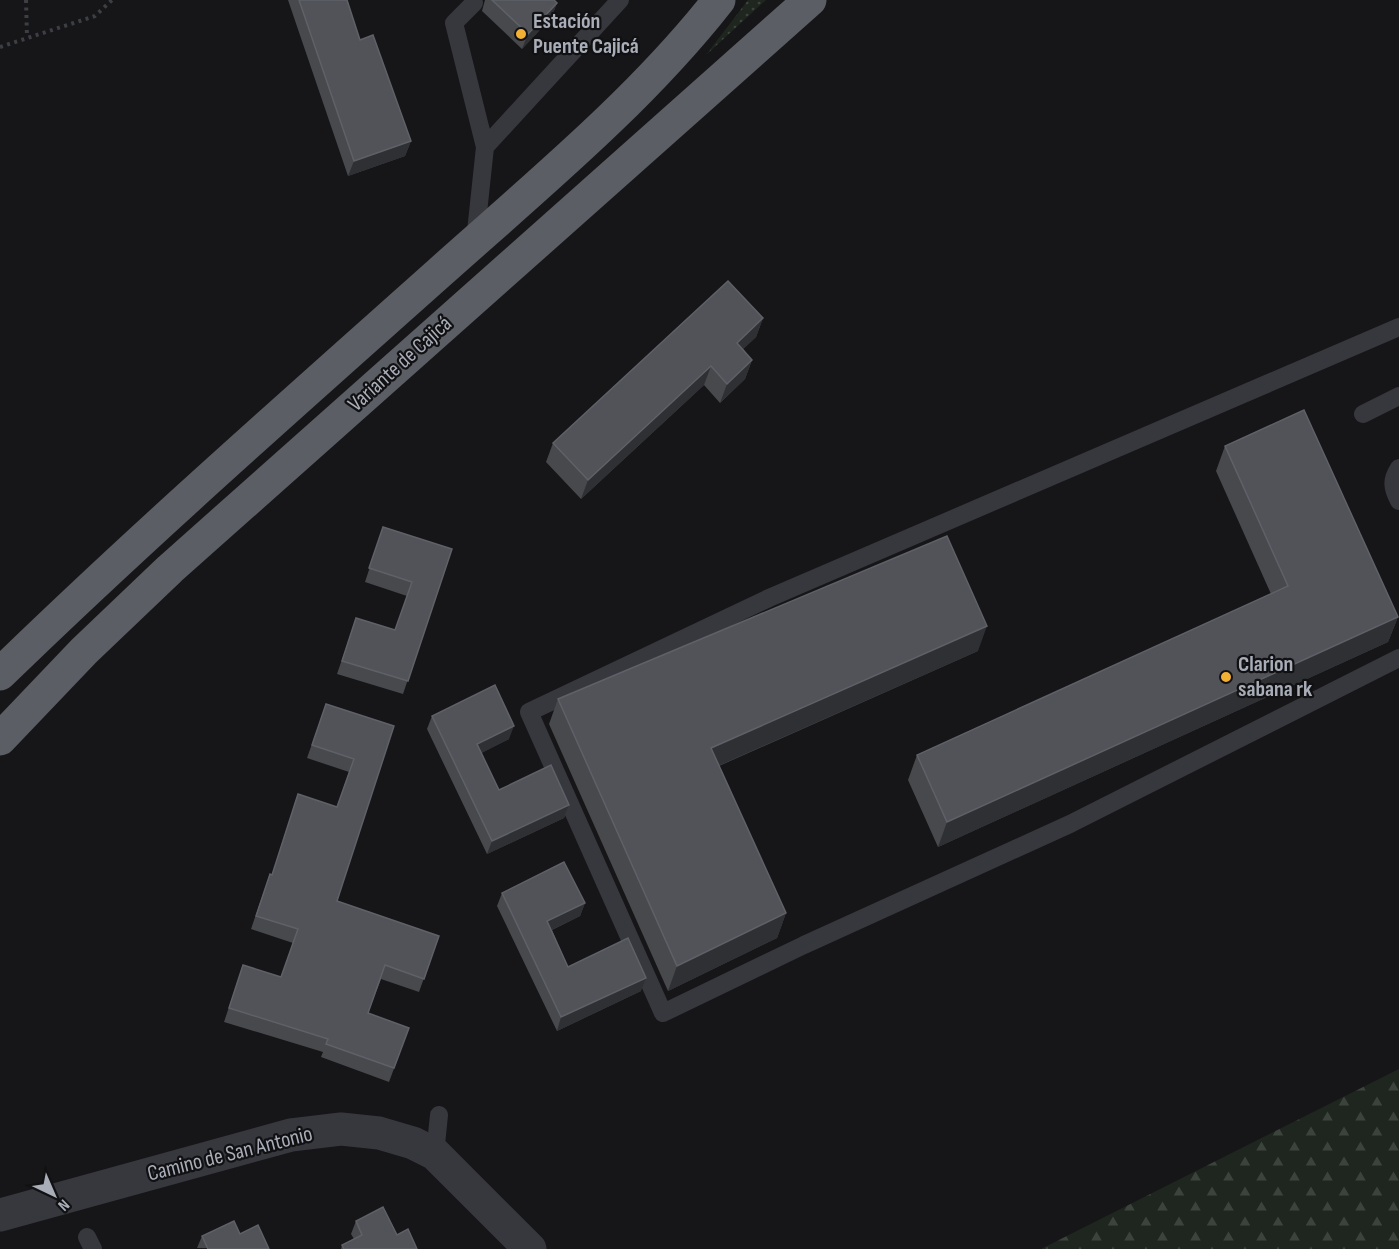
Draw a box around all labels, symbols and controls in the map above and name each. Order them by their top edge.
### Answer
place label: Estación Puente Cajicá [533,8,639,60]
marker: Estación Puente Cajicá [514,27,528,41]
street label: Variante de Cajicá [343,310,457,418]
place label: Clarion sabana rk [1238,651,1313,703]
marker: Clarion sabana rk [1219,670,1233,684]
street label: Camino de San Antonio [145,1120,315,1188]
north arrow [24,1165,84,1225]
text: N [54,1195,73,1215]

